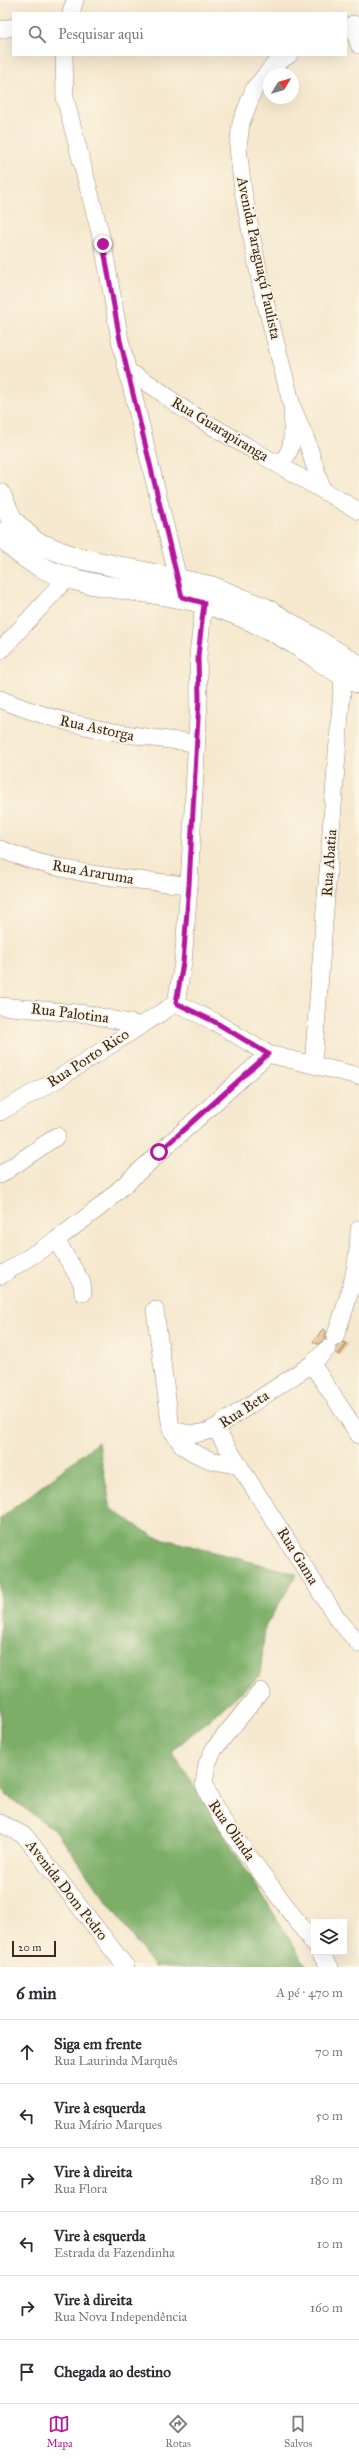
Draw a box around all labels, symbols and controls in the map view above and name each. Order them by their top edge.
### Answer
search box [12,12,347,56]
icon: search [26,23,48,45]
text: Pesquisar aqui [58,25,144,43]
north arrow [263,68,299,104]
street label: Avenida Paraguaçú Paulista [233,174,285,342]
route end [94,235,112,253]
street label: Rua Guarapiranga [168,393,272,465]
street label: Rua Astorga [58,711,136,745]
street label: Rua Abatia [318,828,340,897]
street label: Rua Araruma [51,856,136,888]
street label: Rua Palotina [30,999,111,1027]
street label: Rua Porto Rico [44,1025,133,1091]
route start [150,1143,168,1161]
street label: Rua Beta [216,1386,273,1432]
street label: Rua Gama [273,1524,323,1589]
street label: Rua Olinda [205,1796,260,1864]
street label: Avenida Dom Pedro [22,1835,112,1944]
map controls [311,1919,347,1955]
button: layers [311,1919,347,1955]
scale bar [12,1939,56,1958]
text: 20 m [18,1941,41,1954]
text: 6 min [16,1983,57,2004]
text: A pé · 470 m [276,1985,343,2001]
text: Siga em frente [54,2035,142,2053]
icon: ahead [16,2041,38,2063]
text: 70 m [315,2044,343,2060]
text: Rua Laurinda Marquês [54,2053,178,2069]
text: Vire à esquerda [54,2099,146,2117]
icon: left [16,2105,38,2127]
text: 50 m [316,2108,343,2124]
text: Rua Mário Marques [54,2117,162,2133]
text: Vire à direita [54,2163,132,2181]
icon: right [16,2169,38,2191]
text: 180 m [310,2172,343,2188]
text: Rua Flora [54,2181,107,2197]
text: Vire à esquerda [54,2227,146,2245]
icon: left [16,2233,38,2255]
text: 10 m [317,2236,343,2252]
text: Estrada da Fazendinha [54,2245,175,2261]
text: Vire à direita [54,2291,132,2309]
icon: right [16,2297,38,2319]
text: 160 m [310,2300,343,2316]
text: Rua Nova Independência [54,2309,187,2325]
icon: arrive [16,2361,38,2383]
text: Chegada ao destino [54,2363,171,2381]
tab: Mapa [46,2413,73,2450]
tab: Rotas [165,2413,191,2450]
tab: Salvos [284,2413,313,2450]

